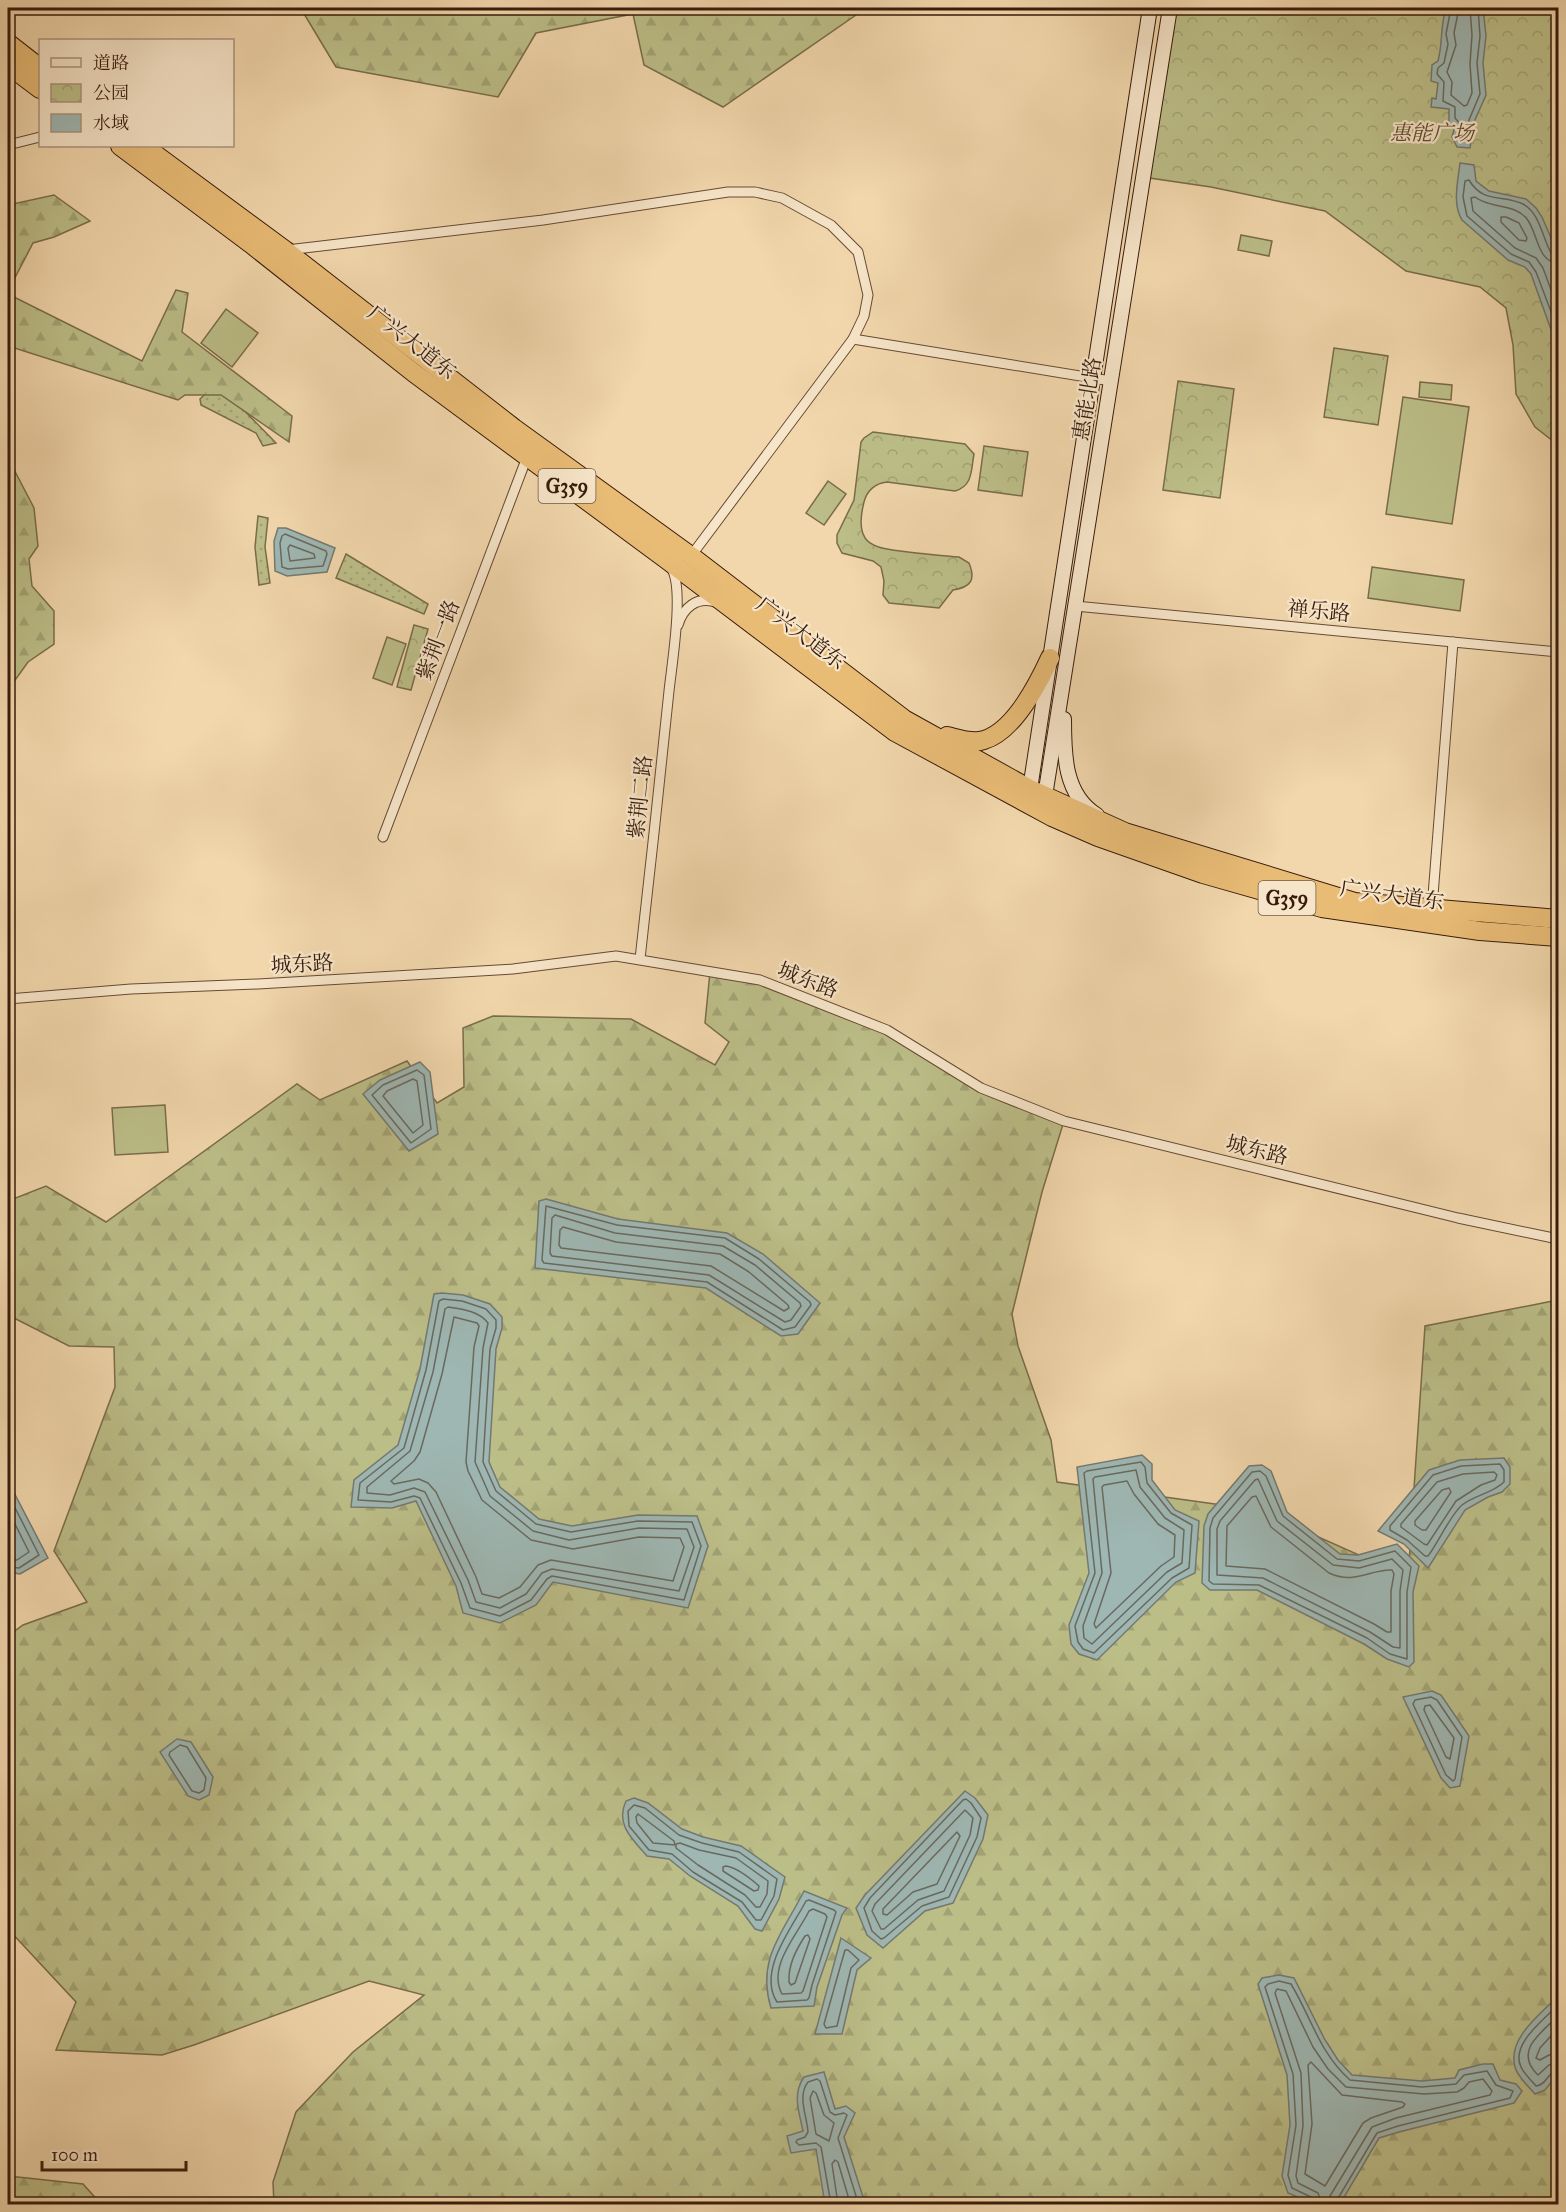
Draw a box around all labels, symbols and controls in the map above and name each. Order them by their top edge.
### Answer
legend [39,39,234,147]
text: 道路 [93,52,129,74]
text: 公园 [93,82,129,104]
text: 水域 [93,112,129,134]
park label: 惠能广场 [1390,120,1476,146]
street label: 广兴大道东 [363,299,461,385]
street label: 惠能北路 [1068,355,1106,443]
road number: G359 [538,469,596,503]
street label: 广兴大道东 [751,591,851,675]
street label: 禅乐路 [1286,595,1352,627]
street label: 紫荆一路 [411,596,465,684]
street label: 紫荆二路 [623,754,657,840]
street label: 广兴大道东 [1338,875,1446,915]
road number: G359 [1258,881,1316,915]
street label: 城东路 [270,949,334,979]
street label: 城东路 [774,957,842,1003]
street label: 城东路 [1223,1130,1291,1170]
scale bar [42,2134,186,2172]
text: 100 m [51,2144,98,2166]

